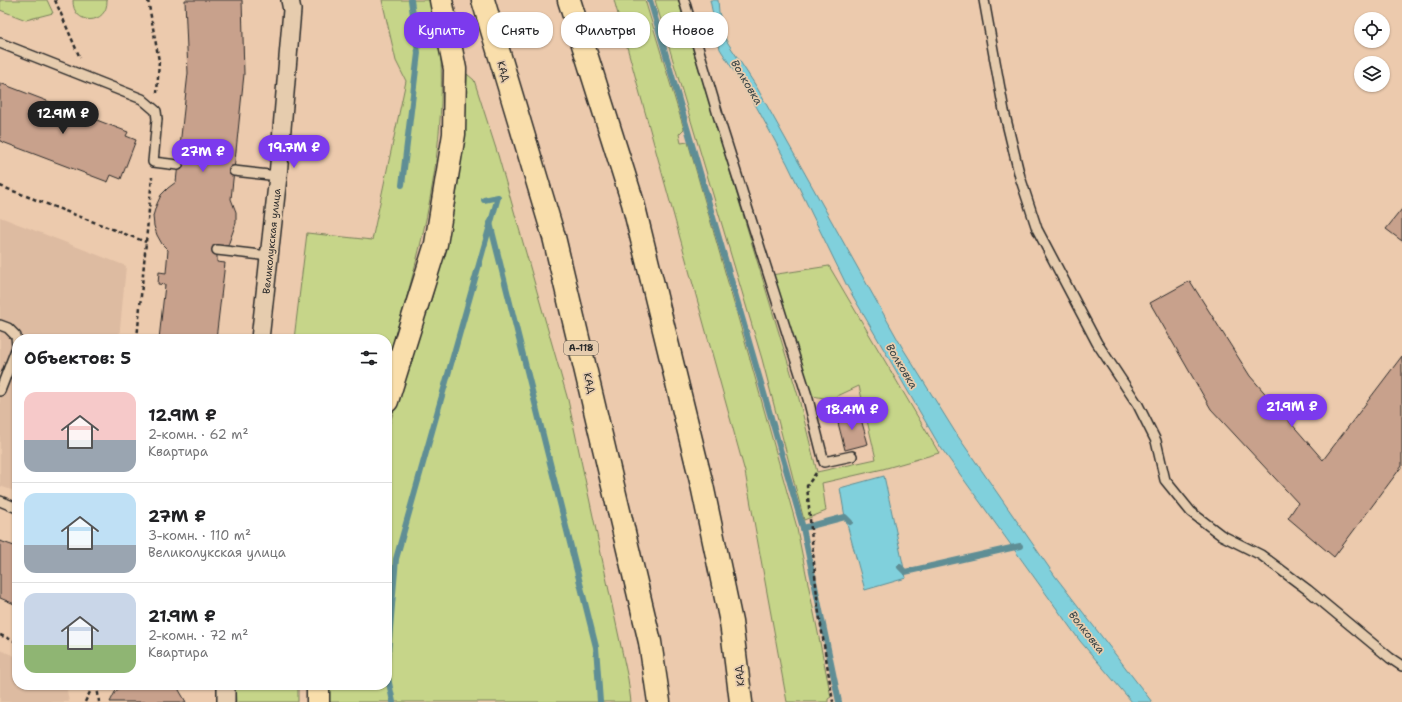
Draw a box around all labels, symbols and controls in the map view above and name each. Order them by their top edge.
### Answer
chip: Купить [404,12,479,48]
chip: Снять [487,12,553,48]
chip: Фильтры [561,12,650,48]
chip: Новое [658,12,728,48]
map controls [1354,12,1390,92]
button: locate [1354,12,1390,48]
button: layers [1354,56,1390,92]
water label: Волковка [727,57,766,108]
street label: КАД [494,59,513,83]
pin: 12.9M ₽ [26,101,100,135]
text: 12.9M ₽ [37,105,89,122]
pin: 19.7M ₽ [257,135,331,169]
pin: 27M ₽ [175,139,231,173]
text: 19.7M ₽ [268,139,320,156]
text: 27M ₽ [181,143,225,160]
street label: Великолукская улица [259,187,284,294]
road number: А-118 [564,341,598,355]
water label: Волковка [882,341,921,392]
text: Объектов: 5 [24,347,131,369]
icon: filters [358,347,380,369]
street label: КАД [581,372,598,395]
pin: 21.9M ₽ [1255,394,1329,428]
pin: 18.4M ₽ [815,397,889,431]
text: 21.9M ₽ [1266,398,1318,415]
text: 18.4M ₽ [825,401,879,418]
text: 12.9M ₽ [148,404,217,426]
icon: home [56,408,104,456]
text: 2-комн. · 62 m² [148,426,248,443]
text: Квартира [148,443,208,460]
text: 27M ₽ [148,505,206,527]
icon: home [56,509,104,557]
text: 3-комн. · 110 m² [148,527,251,544]
text: Великолукская улица [148,544,286,561]
text: 21.9M ₽ [148,605,216,627]
water label: Волковка [1065,608,1108,657]
icon: home [56,609,104,657]
text: 2-комн. · 72 m² [148,627,248,644]
text: Квартира [148,644,208,661]
street label: КАД [732,664,747,687]

